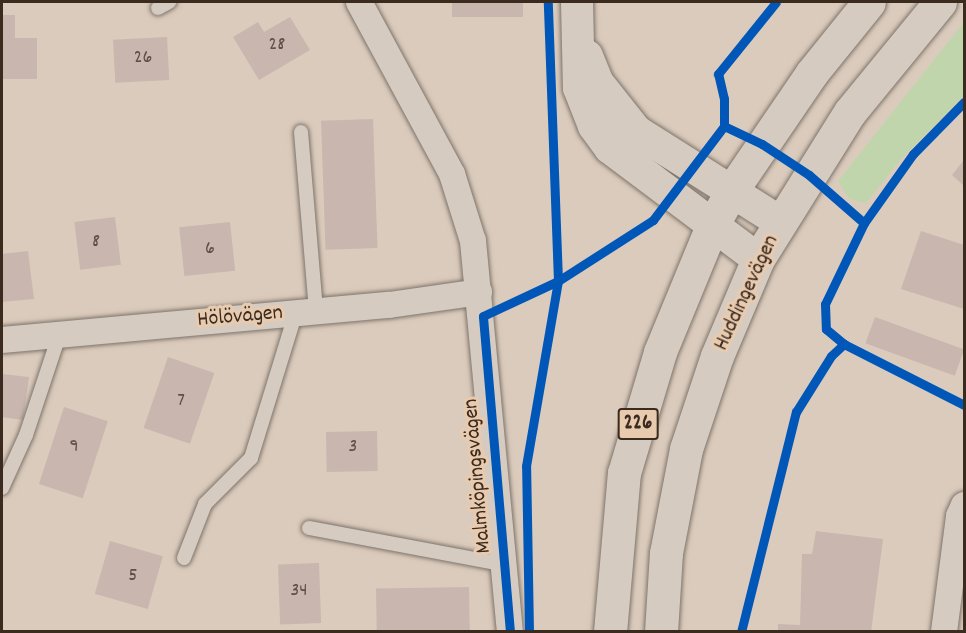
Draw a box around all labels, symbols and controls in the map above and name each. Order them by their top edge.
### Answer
house number: 28 [269,33,285,57]
house number: 26 [134,46,152,70]
house number: 8 [92,230,100,254]
street label: Huddingevägen [709,231,785,355]
house number: 6 [205,237,215,261]
street label: Hölövägen [196,300,284,334]
house number: 7 [177,389,185,413]
street label: Malmköpingsvägen [458,398,498,554]
road number: 226 [617,406,659,442]
house number: 9 [69,435,79,459]
house number: 3 [349,435,357,459]
house number: 5 [128,564,138,588]
house number: 34 [290,579,308,603]

